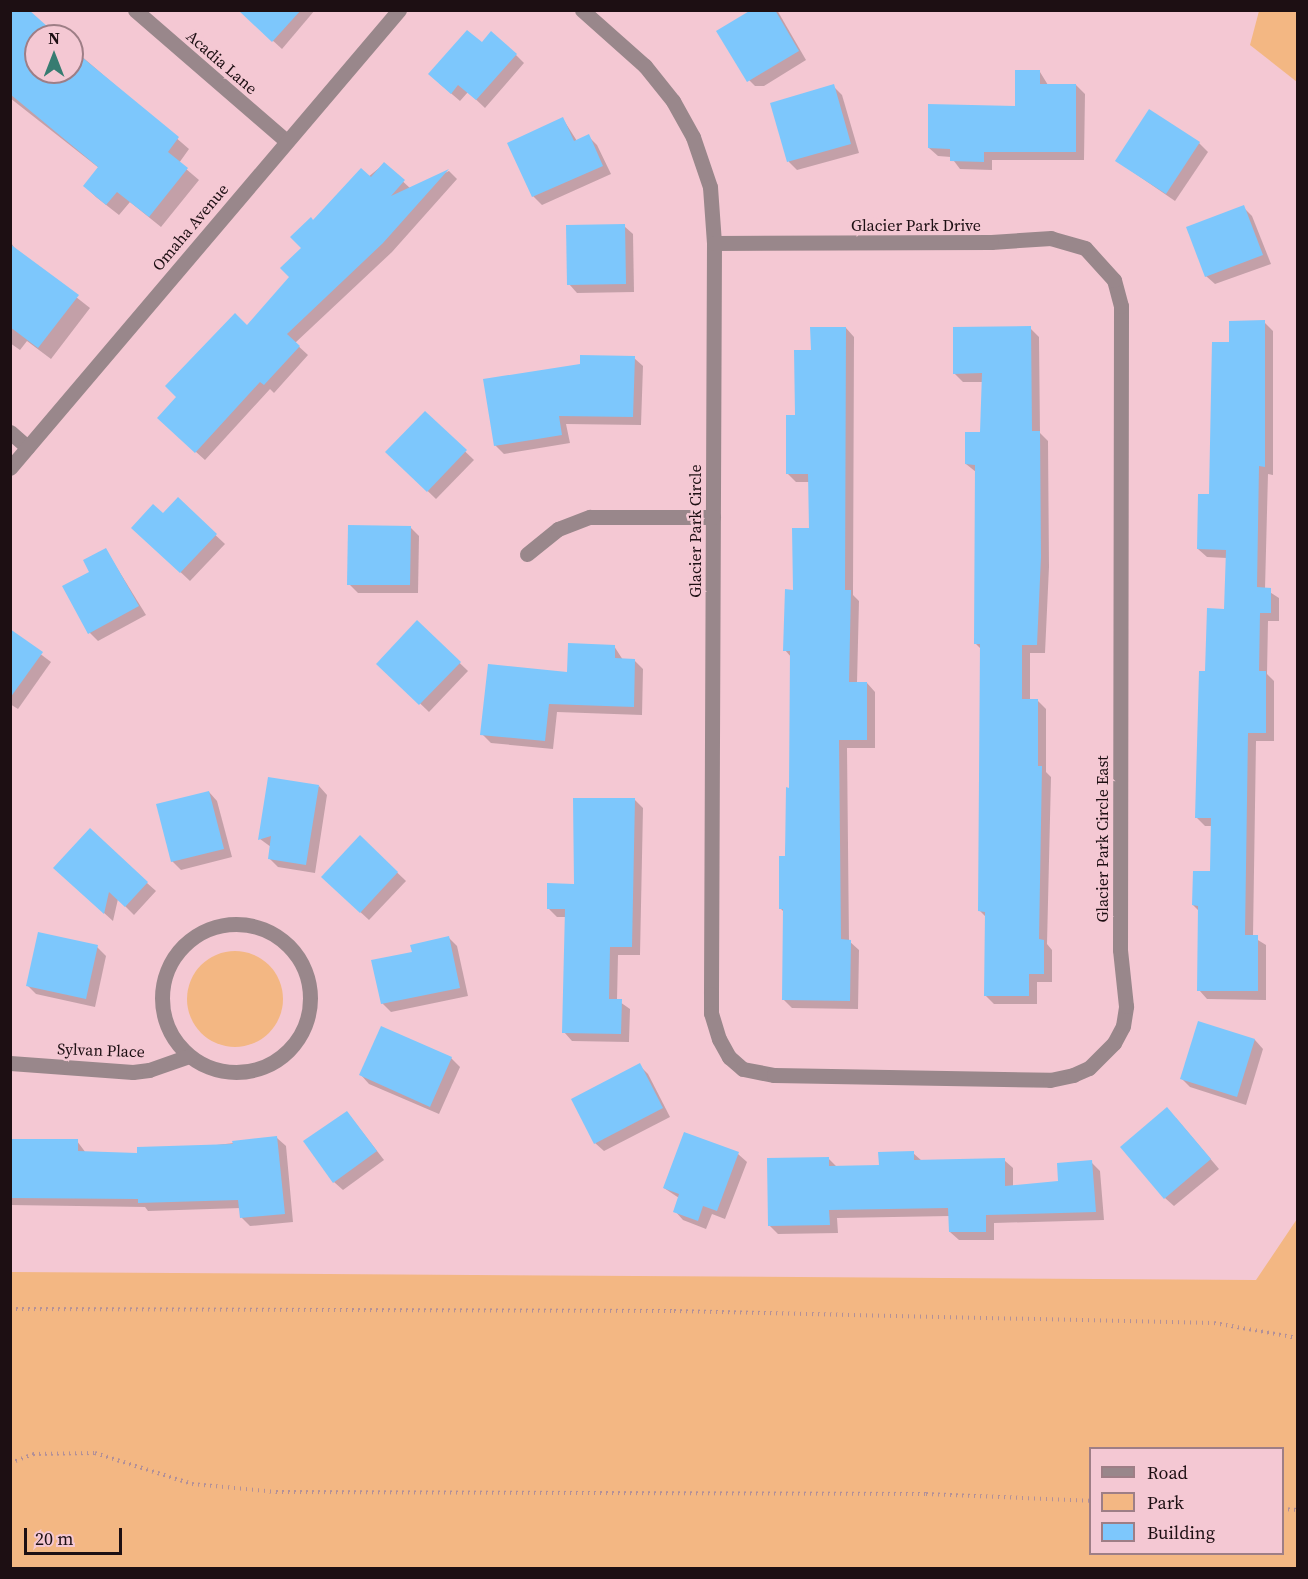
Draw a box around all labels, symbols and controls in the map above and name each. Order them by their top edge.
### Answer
north arrow [24,24,84,84]
street label: Acadia Lane [183,26,261,98]
text: N [48,27,60,49]
street label: Omaha Avenue [148,180,232,274]
street label: Glacier Park Drive [851,215,981,235]
street label: Glacier Park Circle [685,464,705,598]
street label: Glacier Park Circle East [1092,755,1112,923]
street label: Sylvan Place [57,1039,145,1061]
legend [1089,1447,1284,1555]
text: Road [1147,1460,1188,1485]
text: Park [1147,1490,1184,1515]
scale bar [27,1516,124,1554]
text: Building [1147,1520,1215,1545]
text: 20 m [35,1526,73,1551]

